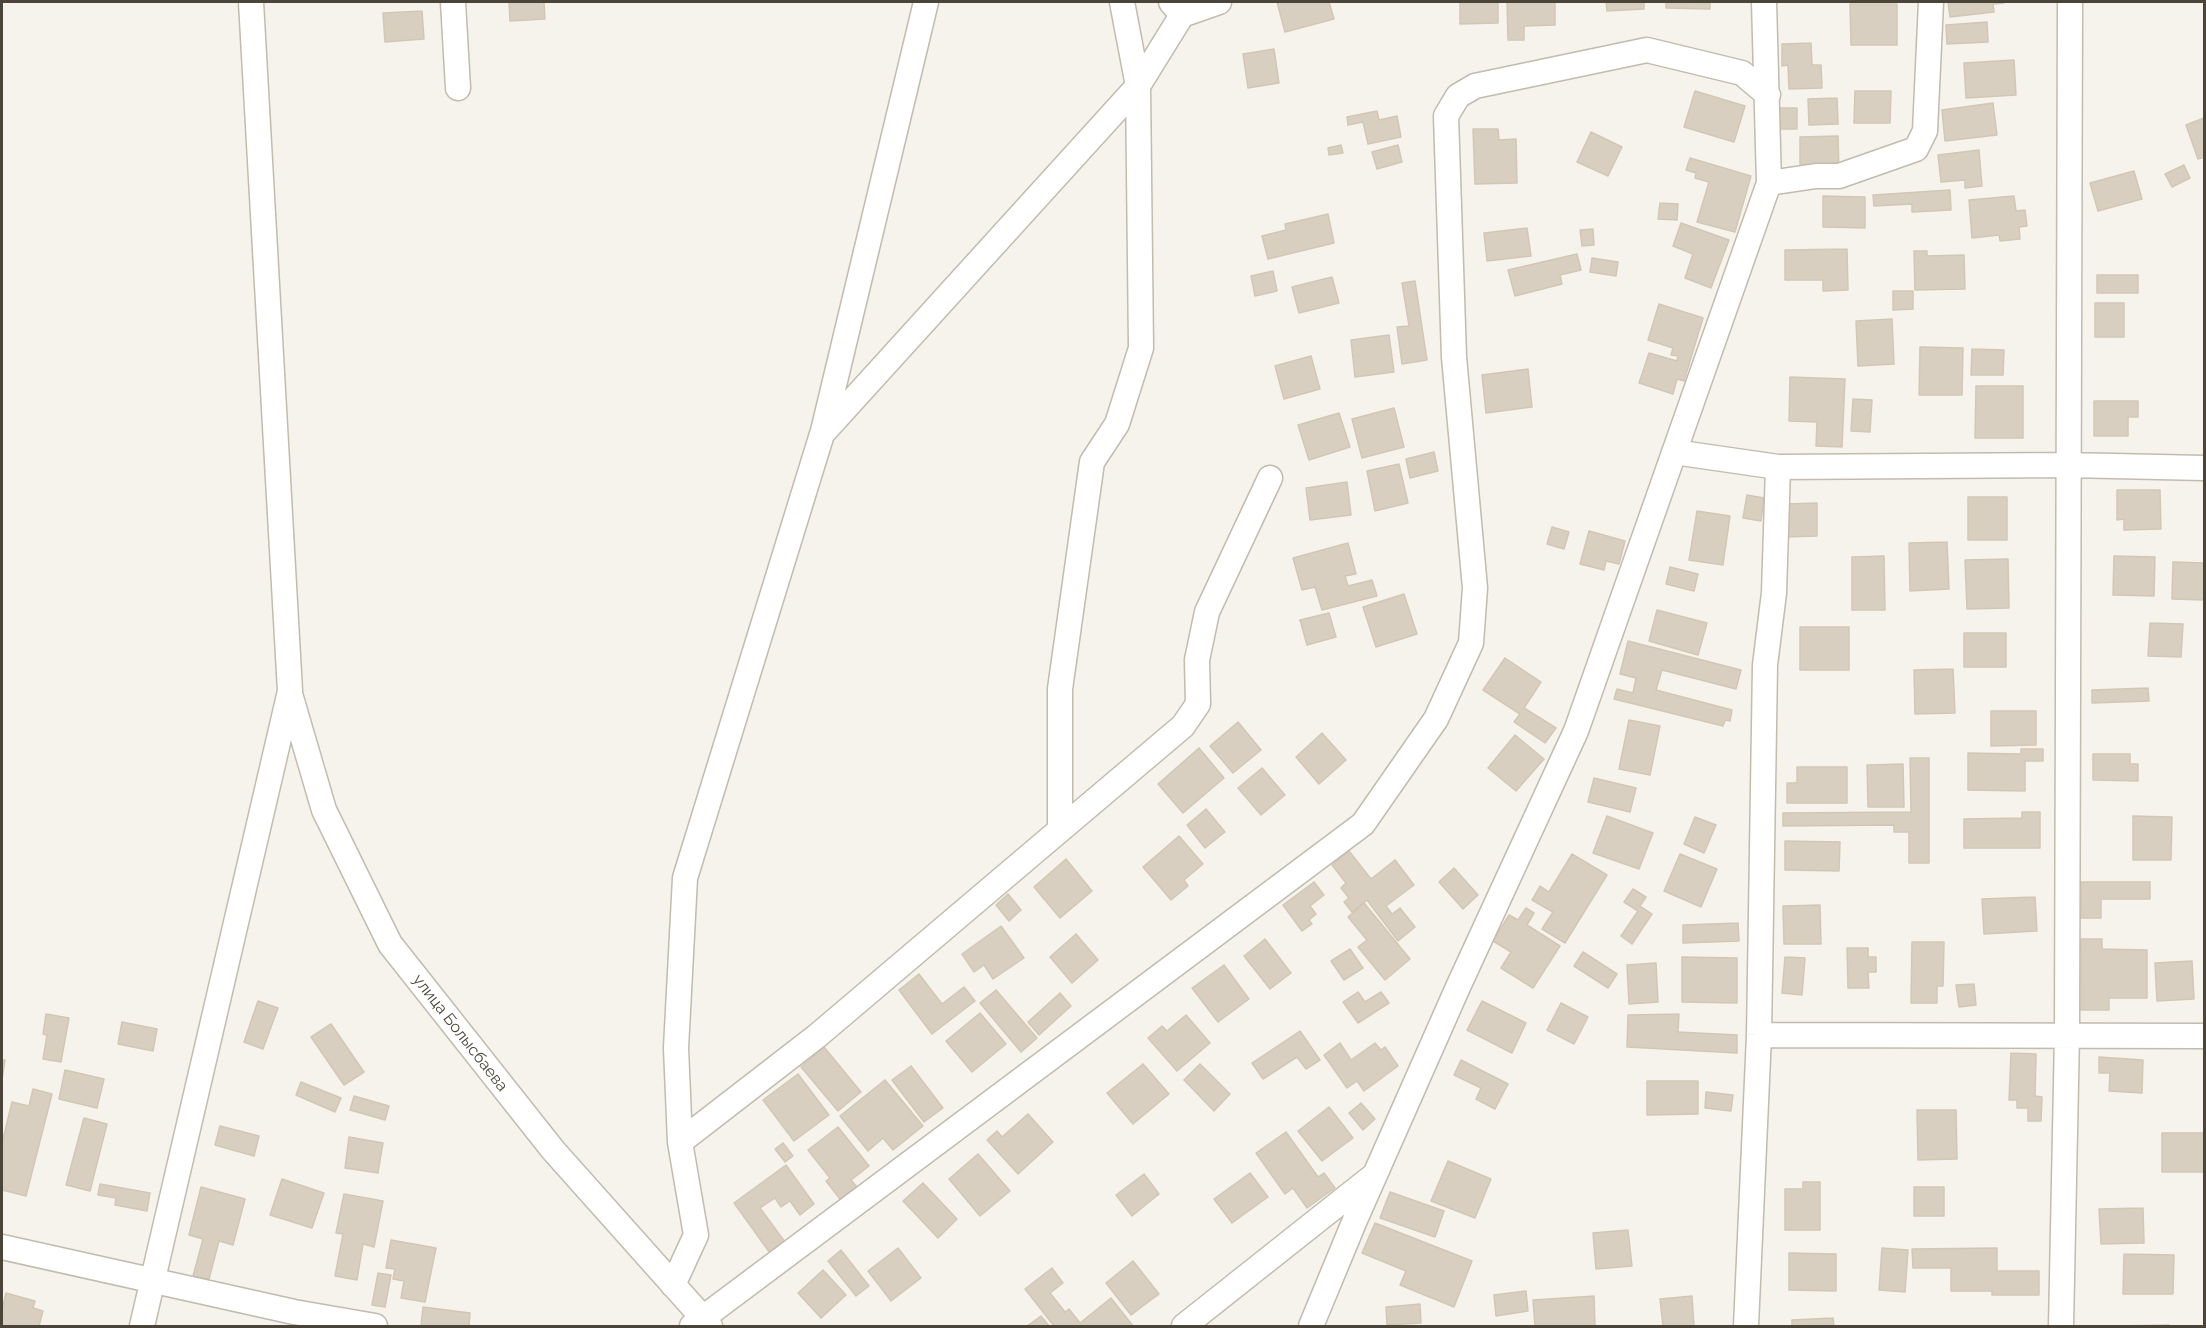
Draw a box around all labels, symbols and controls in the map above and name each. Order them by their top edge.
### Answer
street label: улица Болысбаева [408,971,512,1095]

